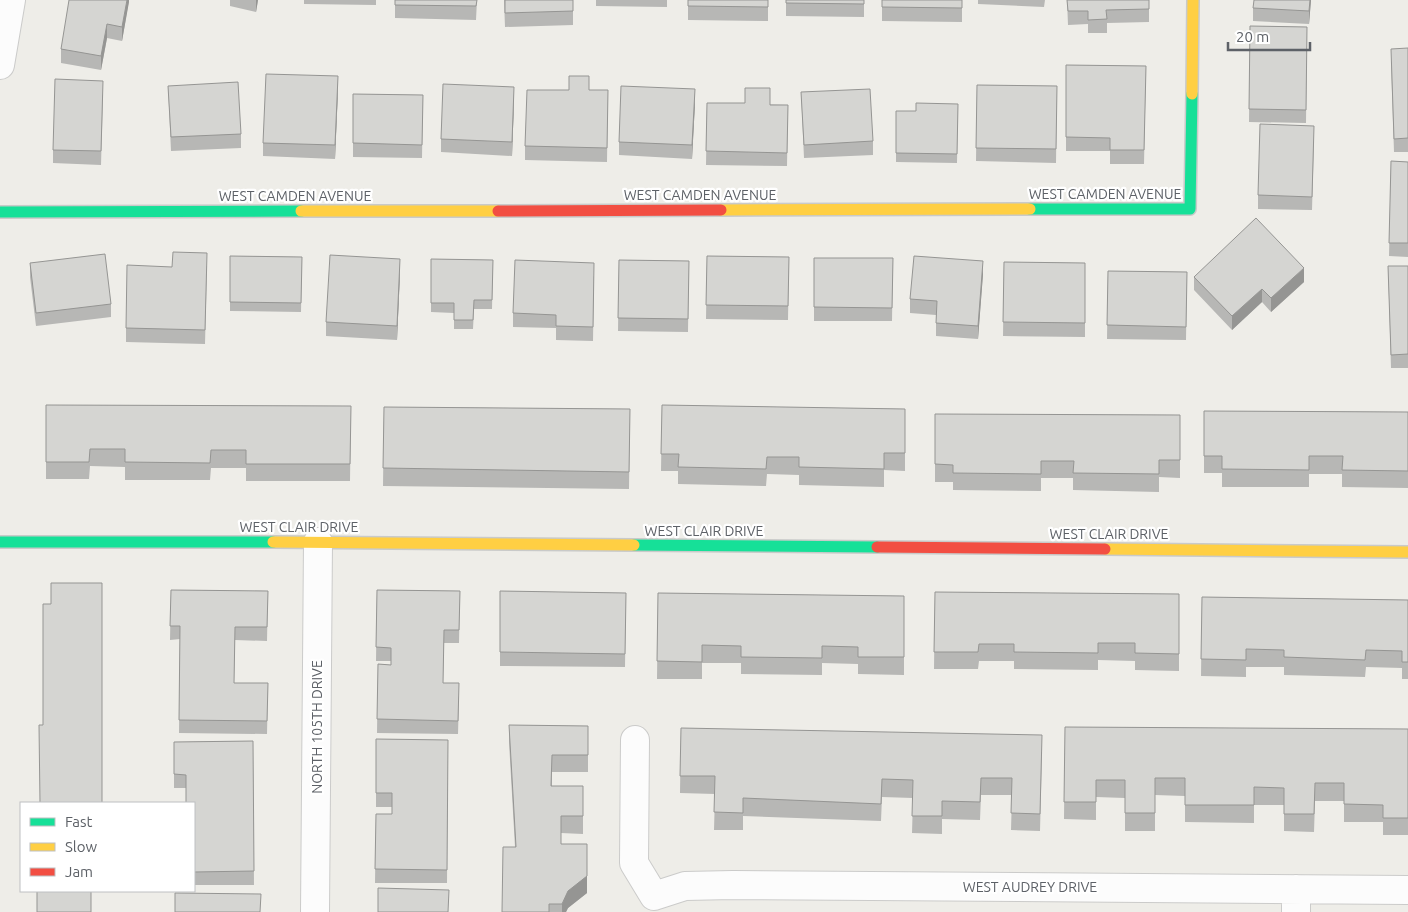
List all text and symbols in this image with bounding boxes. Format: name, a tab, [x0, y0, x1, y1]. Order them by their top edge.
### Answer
scale bar	[1228, 20, 1310, 52]
text: 20 m	[1236, 28, 1269, 45]
street label: WEST CAMDEN AVENUE	[1029, 186, 1182, 202]
street label: WEST CAMDEN AVENUE	[624, 187, 777, 203]
street label: WEST CAMDEN AVENUE	[219, 188, 372, 204]
street label: WEST CLAIR DRIVE	[240, 519, 359, 535]
street label: WEST CLAIR DRIVE	[645, 523, 764, 539]
street label: WEST CLAIR DRIVE	[1050, 526, 1169, 542]
street label: NORTH 105TH DRIVE	[309, 660, 325, 794]
legend	[20, 802, 195, 892]
text: Fast	[65, 813, 93, 830]
text: Slow	[65, 838, 98, 855]
text: Jam	[65, 863, 93, 880]
street label: WEST AUDREY DRIVE	[963, 879, 1097, 895]

